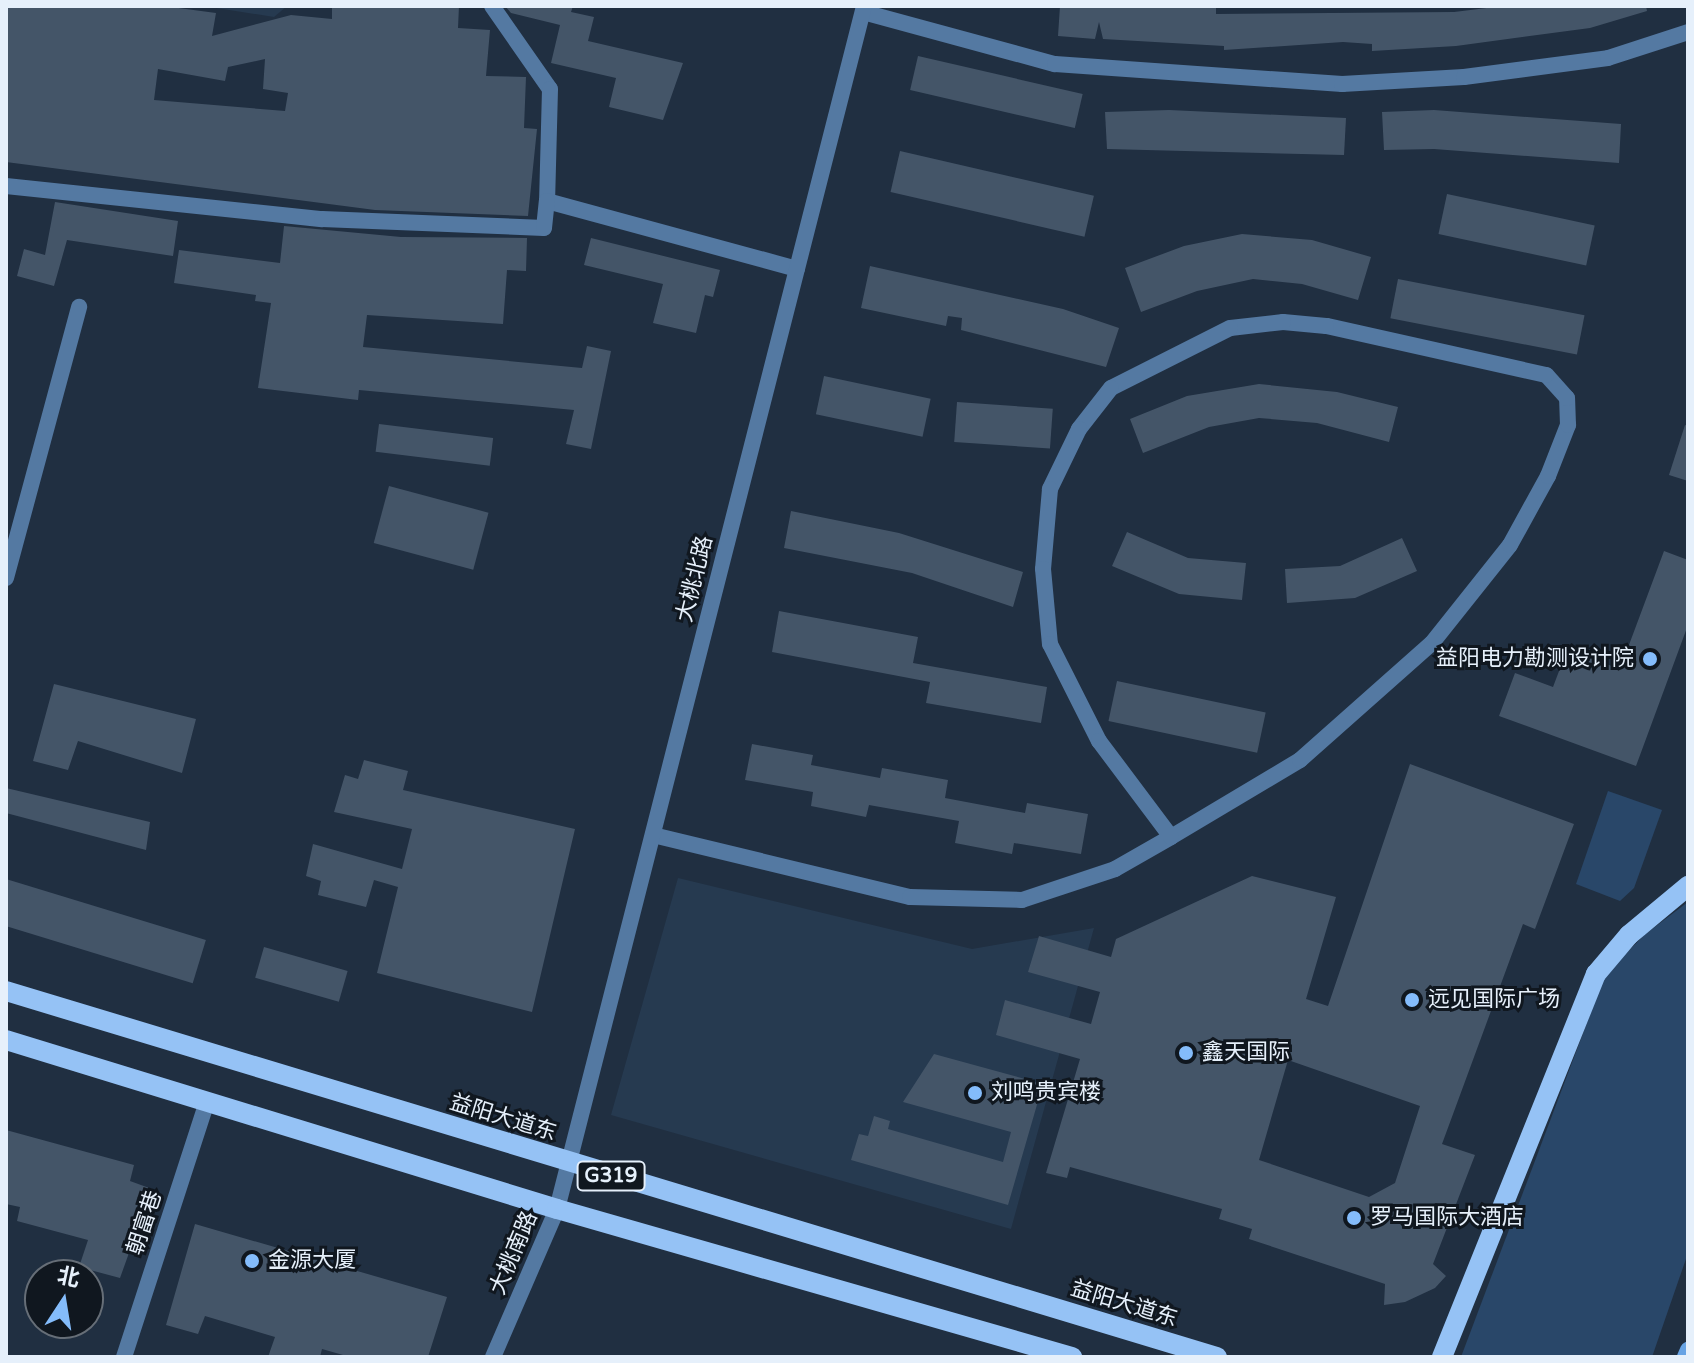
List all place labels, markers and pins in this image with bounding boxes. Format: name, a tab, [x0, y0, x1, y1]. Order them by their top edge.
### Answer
place label: 益阳电力勘测设计院	[1436, 646, 1634, 672]
marker: 益阳电力勘测设计院	[1641, 650, 1659, 668]
place label: 远见国际广场	[1428, 987, 1560, 1013]
marker: 远见国际广场	[1403, 991, 1421, 1009]
place label: 鑫天国际	[1202, 1040, 1290, 1066]
marker: 鑫天国际	[1177, 1044, 1195, 1062]
place label: 刘鸣贵宾楼	[991, 1080, 1101, 1106]
marker: 刘鸣贵宾楼	[966, 1084, 984, 1102]
place label: 罗马国际大酒店	[1370, 1205, 1524, 1231]
marker: 罗马国际大酒店	[1345, 1209, 1363, 1227]
place label: 金源大厦	[268, 1248, 356, 1274]
marker: 金源大厦	[243, 1252, 261, 1270]

